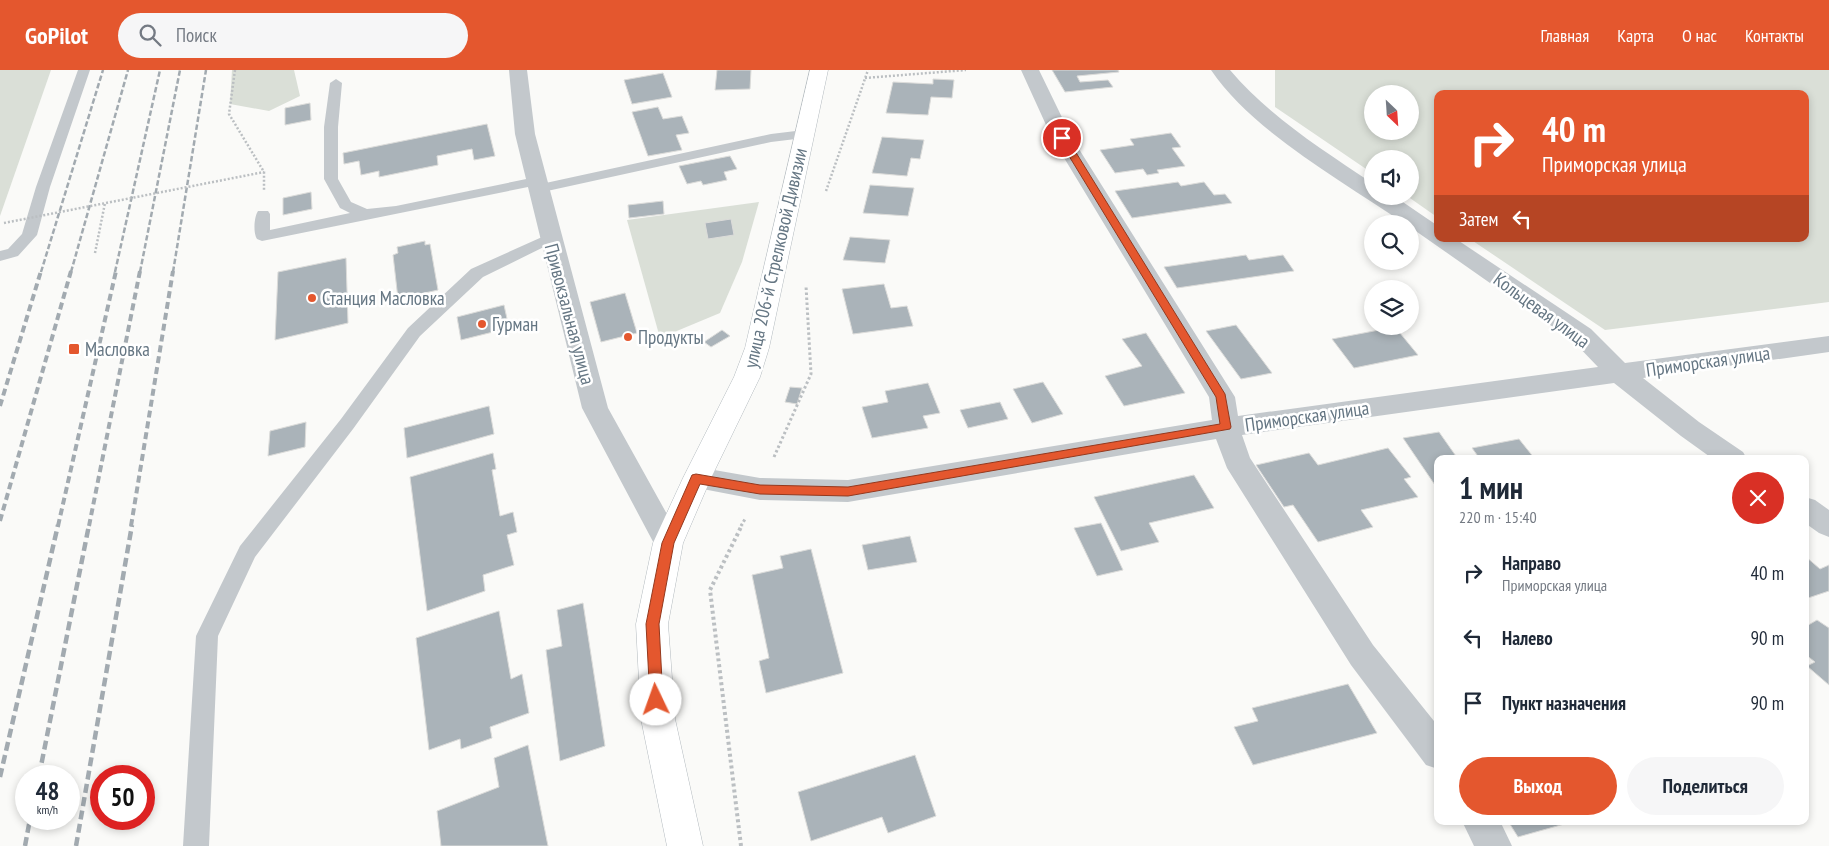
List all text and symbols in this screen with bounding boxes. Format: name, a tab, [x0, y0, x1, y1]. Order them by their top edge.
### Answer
search box	[118, 13, 468, 58]
text: GoPilot	[25, 20, 88, 51]
icon: search	[136, 21, 164, 49]
text: Поиск	[176, 23, 217, 47]
text: Главная	[1541, 24, 1589, 47]
text: Карта	[1617, 24, 1654, 47]
text: О нас	[1682, 24, 1717, 47]
text: Контакты	[1745, 24, 1804, 47]
north arrow	[1364, 85, 1419, 140]
map controls	[1364, 85, 1419, 335]
text: 40 m	[1542, 106, 1606, 152]
icon: right	[1459, 110, 1524, 175]
pin	[1041, 117, 1083, 159]
icon: arrive	[1048, 124, 1076, 152]
street label: улица 206-й Стрелковой Дивизии	[738, 146, 812, 370]
button: sound	[1364, 150, 1419, 205]
text: Приморская улица	[1542, 150, 1687, 178]
icon: left	[1508, 205, 1536, 233]
text: Затем	[1459, 207, 1498, 231]
button: search	[1364, 215, 1419, 270]
street label: Привокзальная улица	[540, 241, 600, 387]
street label: Кольцевая улица	[1489, 267, 1595, 353]
button: layers	[1364, 280, 1419, 335]
place label: Станция Масловка	[322, 286, 445, 310]
marker: Станция Масловка	[306, 292, 318, 304]
place label: Гурман	[492, 312, 538, 336]
marker: Гурман	[476, 318, 488, 330]
place label: Продукты	[638, 325, 704, 349]
marker: Продукты	[622, 331, 634, 343]
place label: Масловка	[85, 337, 150, 361]
street label: Приморская улица	[1644, 340, 1772, 382]
marker: Масловка	[67, 342, 81, 356]
street label: Приморская улица	[1243, 395, 1371, 437]
text: 1 мин	[1459, 468, 1523, 507]
button: close	[1732, 472, 1784, 524]
text: 220 m · 15:40	[1459, 507, 1537, 527]
text: Направо	[1502, 551, 1561, 575]
icon: right	[1459, 559, 1487, 587]
text: 40 m	[1751, 561, 1784, 585]
text: Приморская улица	[1502, 575, 1607, 595]
icon: left	[1459, 624, 1487, 652]
text: Налево	[1502, 626, 1553, 650]
text: 90 m	[1751, 626, 1784, 650]
position arrow	[629, 673, 681, 725]
icon: arrive	[1459, 689, 1487, 717]
text: Пункт назначения	[1502, 691, 1626, 715]
text: 90 m	[1751, 691, 1784, 715]
button: Выход	[1459, 757, 1617, 815]
button: Поделиться	[1627, 757, 1784, 815]
speed limit sign: 50	[90, 765, 155, 830]
text: 48	[36, 775, 59, 807]
text: km/h	[37, 802, 58, 817]

